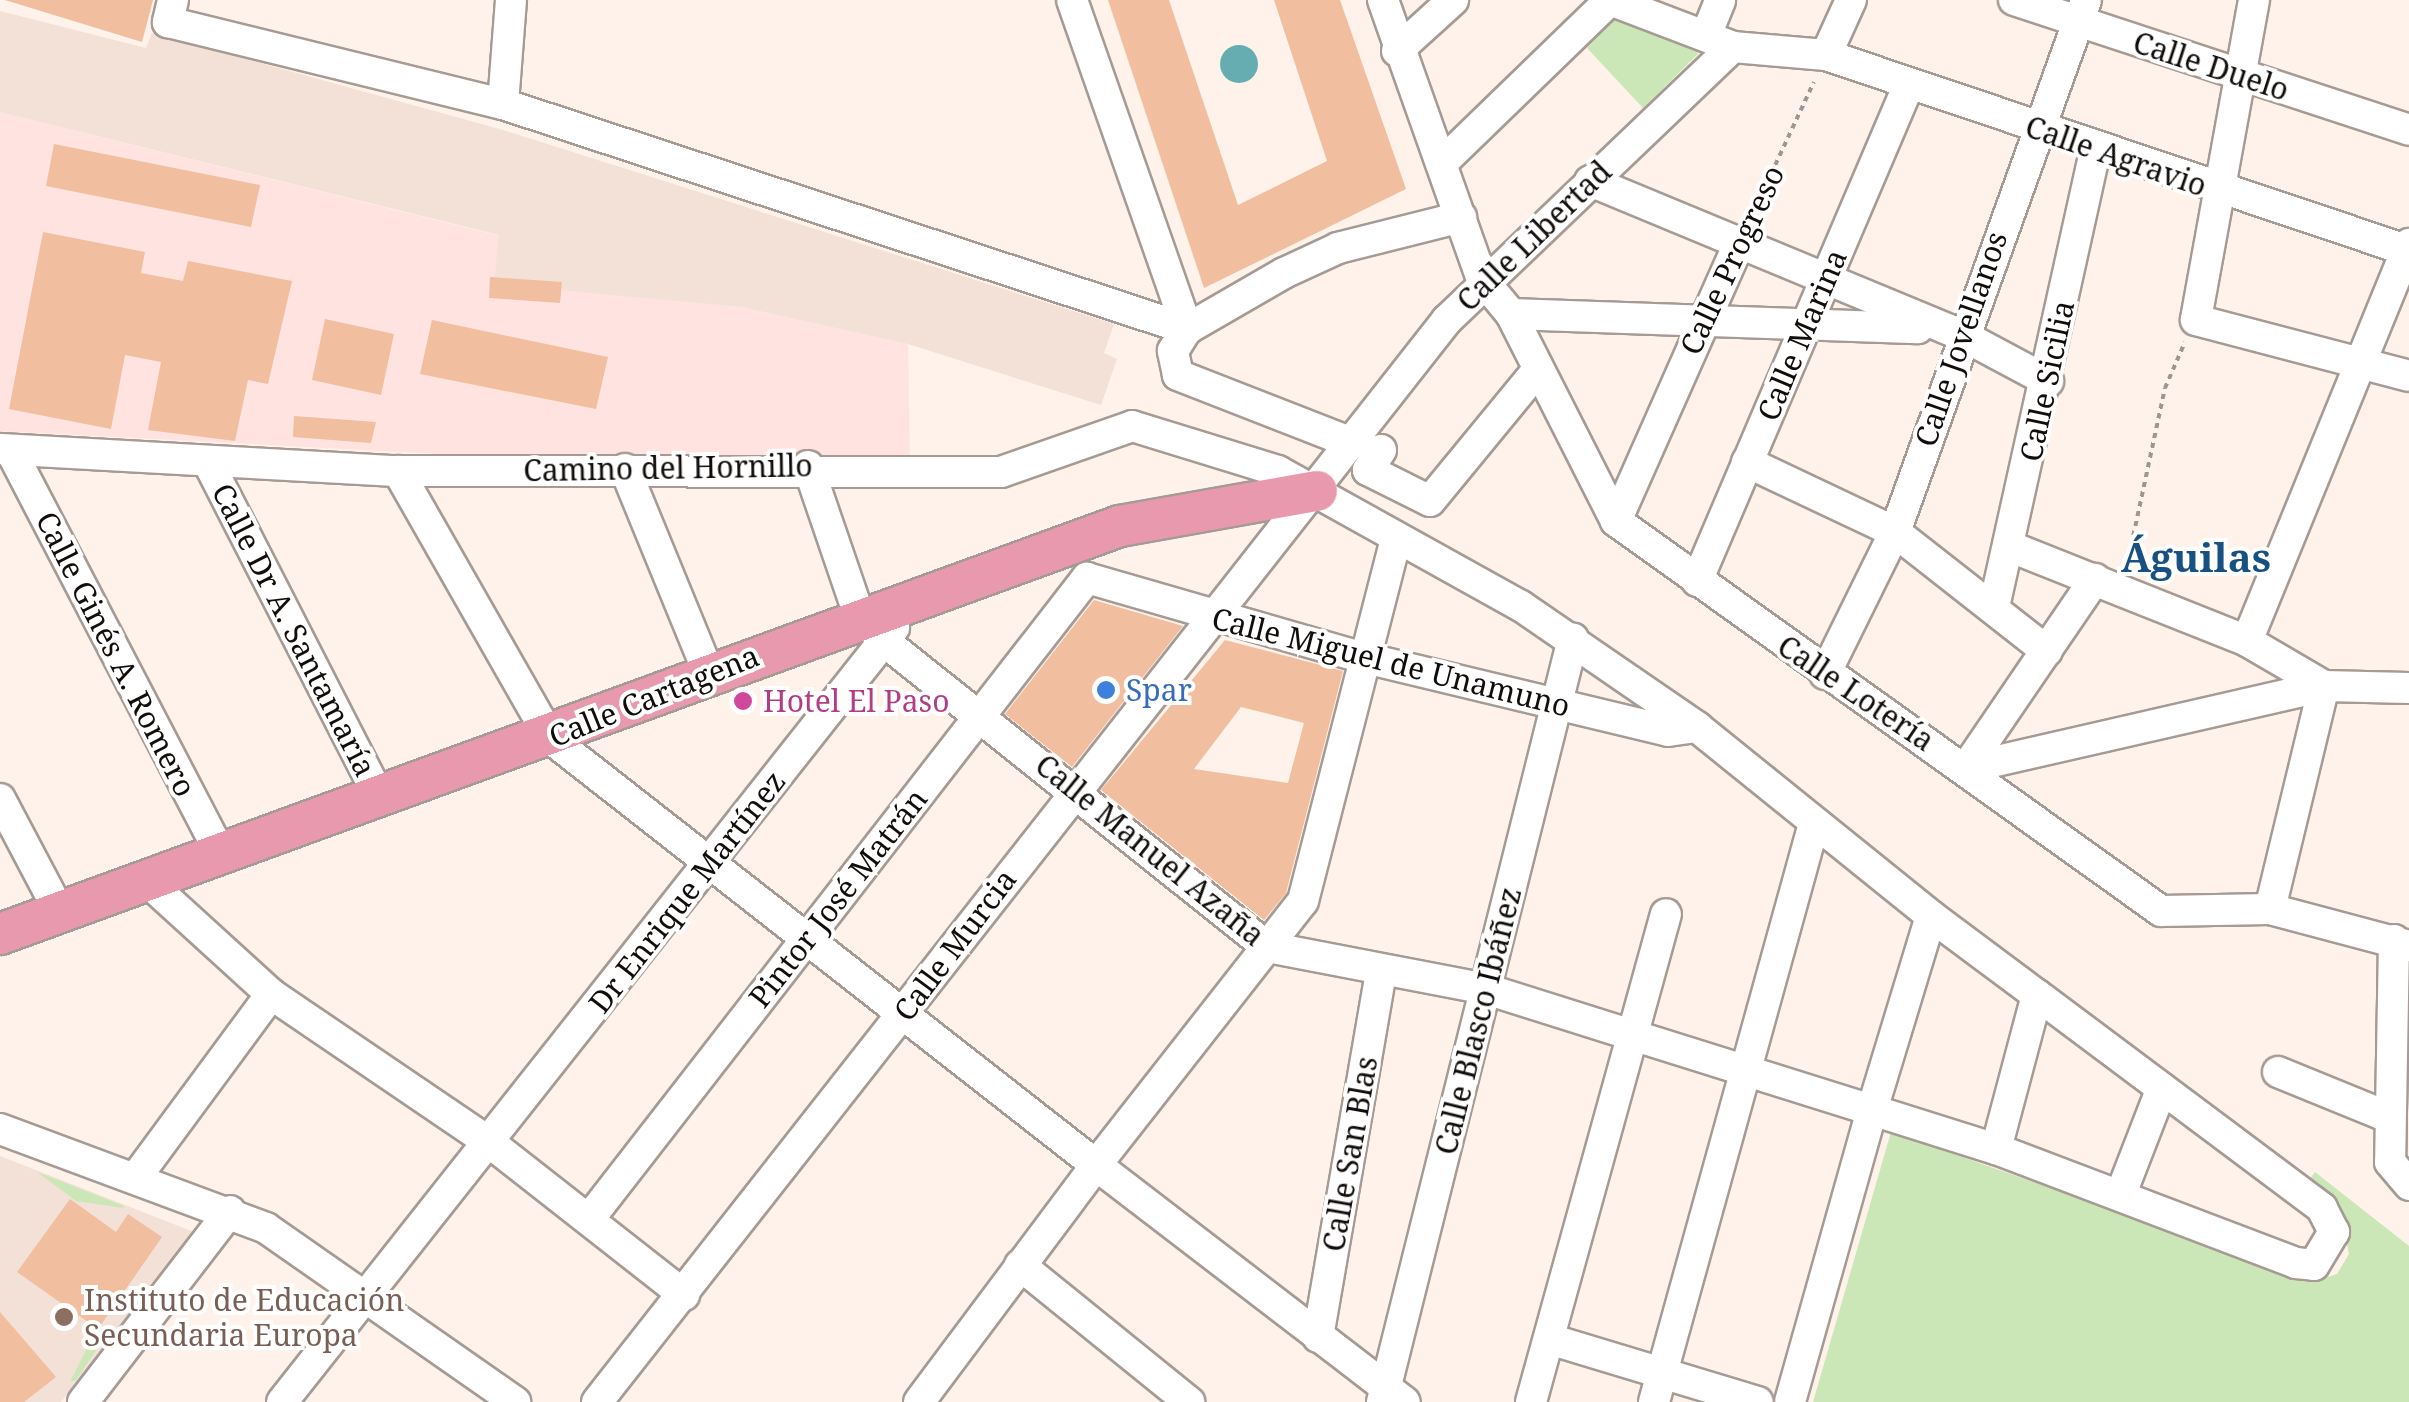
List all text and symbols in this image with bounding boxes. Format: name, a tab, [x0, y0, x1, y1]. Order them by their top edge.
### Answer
street label: Calle Duelo	[2129, 24, 2293, 108]
street label: Calle Agravio	[2021, 108, 2211, 204]
street label: Calle Libertad	[1449, 153, 1619, 319]
street label: Calle Progreso	[1672, 160, 1792, 360]
street label: Calle Jovellanos	[1907, 227, 2015, 451]
street label: Calle Marina	[1750, 244, 1854, 426]
street label: Calle Sicilia	[2012, 297, 2082, 465]
street label: Camino del Hornillo	[523, 447, 813, 489]
street label: Calle Dr A. Santamaría	[204, 478, 384, 782]
street label: Calle Ginés A. Romero	[29, 506, 203, 802]
district label: Águilas	[2121, 533, 2271, 581]
street label: Calle Miguel de Unamuno	[1208, 600, 1574, 724]
street label: Calle Lotería	[1771, 627, 1941, 759]
street label: Calle Cartagena	[544, 638, 764, 754]
place label: Spar	[1126, 672, 1192, 708]
marker: Spar	[1095, 679, 1117, 701]
place label: Hotel El Paso	[763, 683, 949, 719]
marker: Hotel El Paso	[732, 690, 754, 712]
street label: Calle Manuel Azaña	[1028, 747, 1272, 953]
street label: Dr Enrique Martínez	[581, 764, 793, 1020]
street label: Pintor José Matrán	[741, 781, 935, 1015]
street label: Calle Murcia	[886, 862, 1024, 1028]
street label: Calle Blasco Ibáñez	[1427, 884, 1529, 1158]
street label: Calle San Blas	[1315, 1054, 1385, 1254]
place label: Instituto de Educación Secundaria Europa	[84, 1282, 404, 1352]
marker: Instituto de Educación Secundaria Europa	[53, 1306, 75, 1328]

